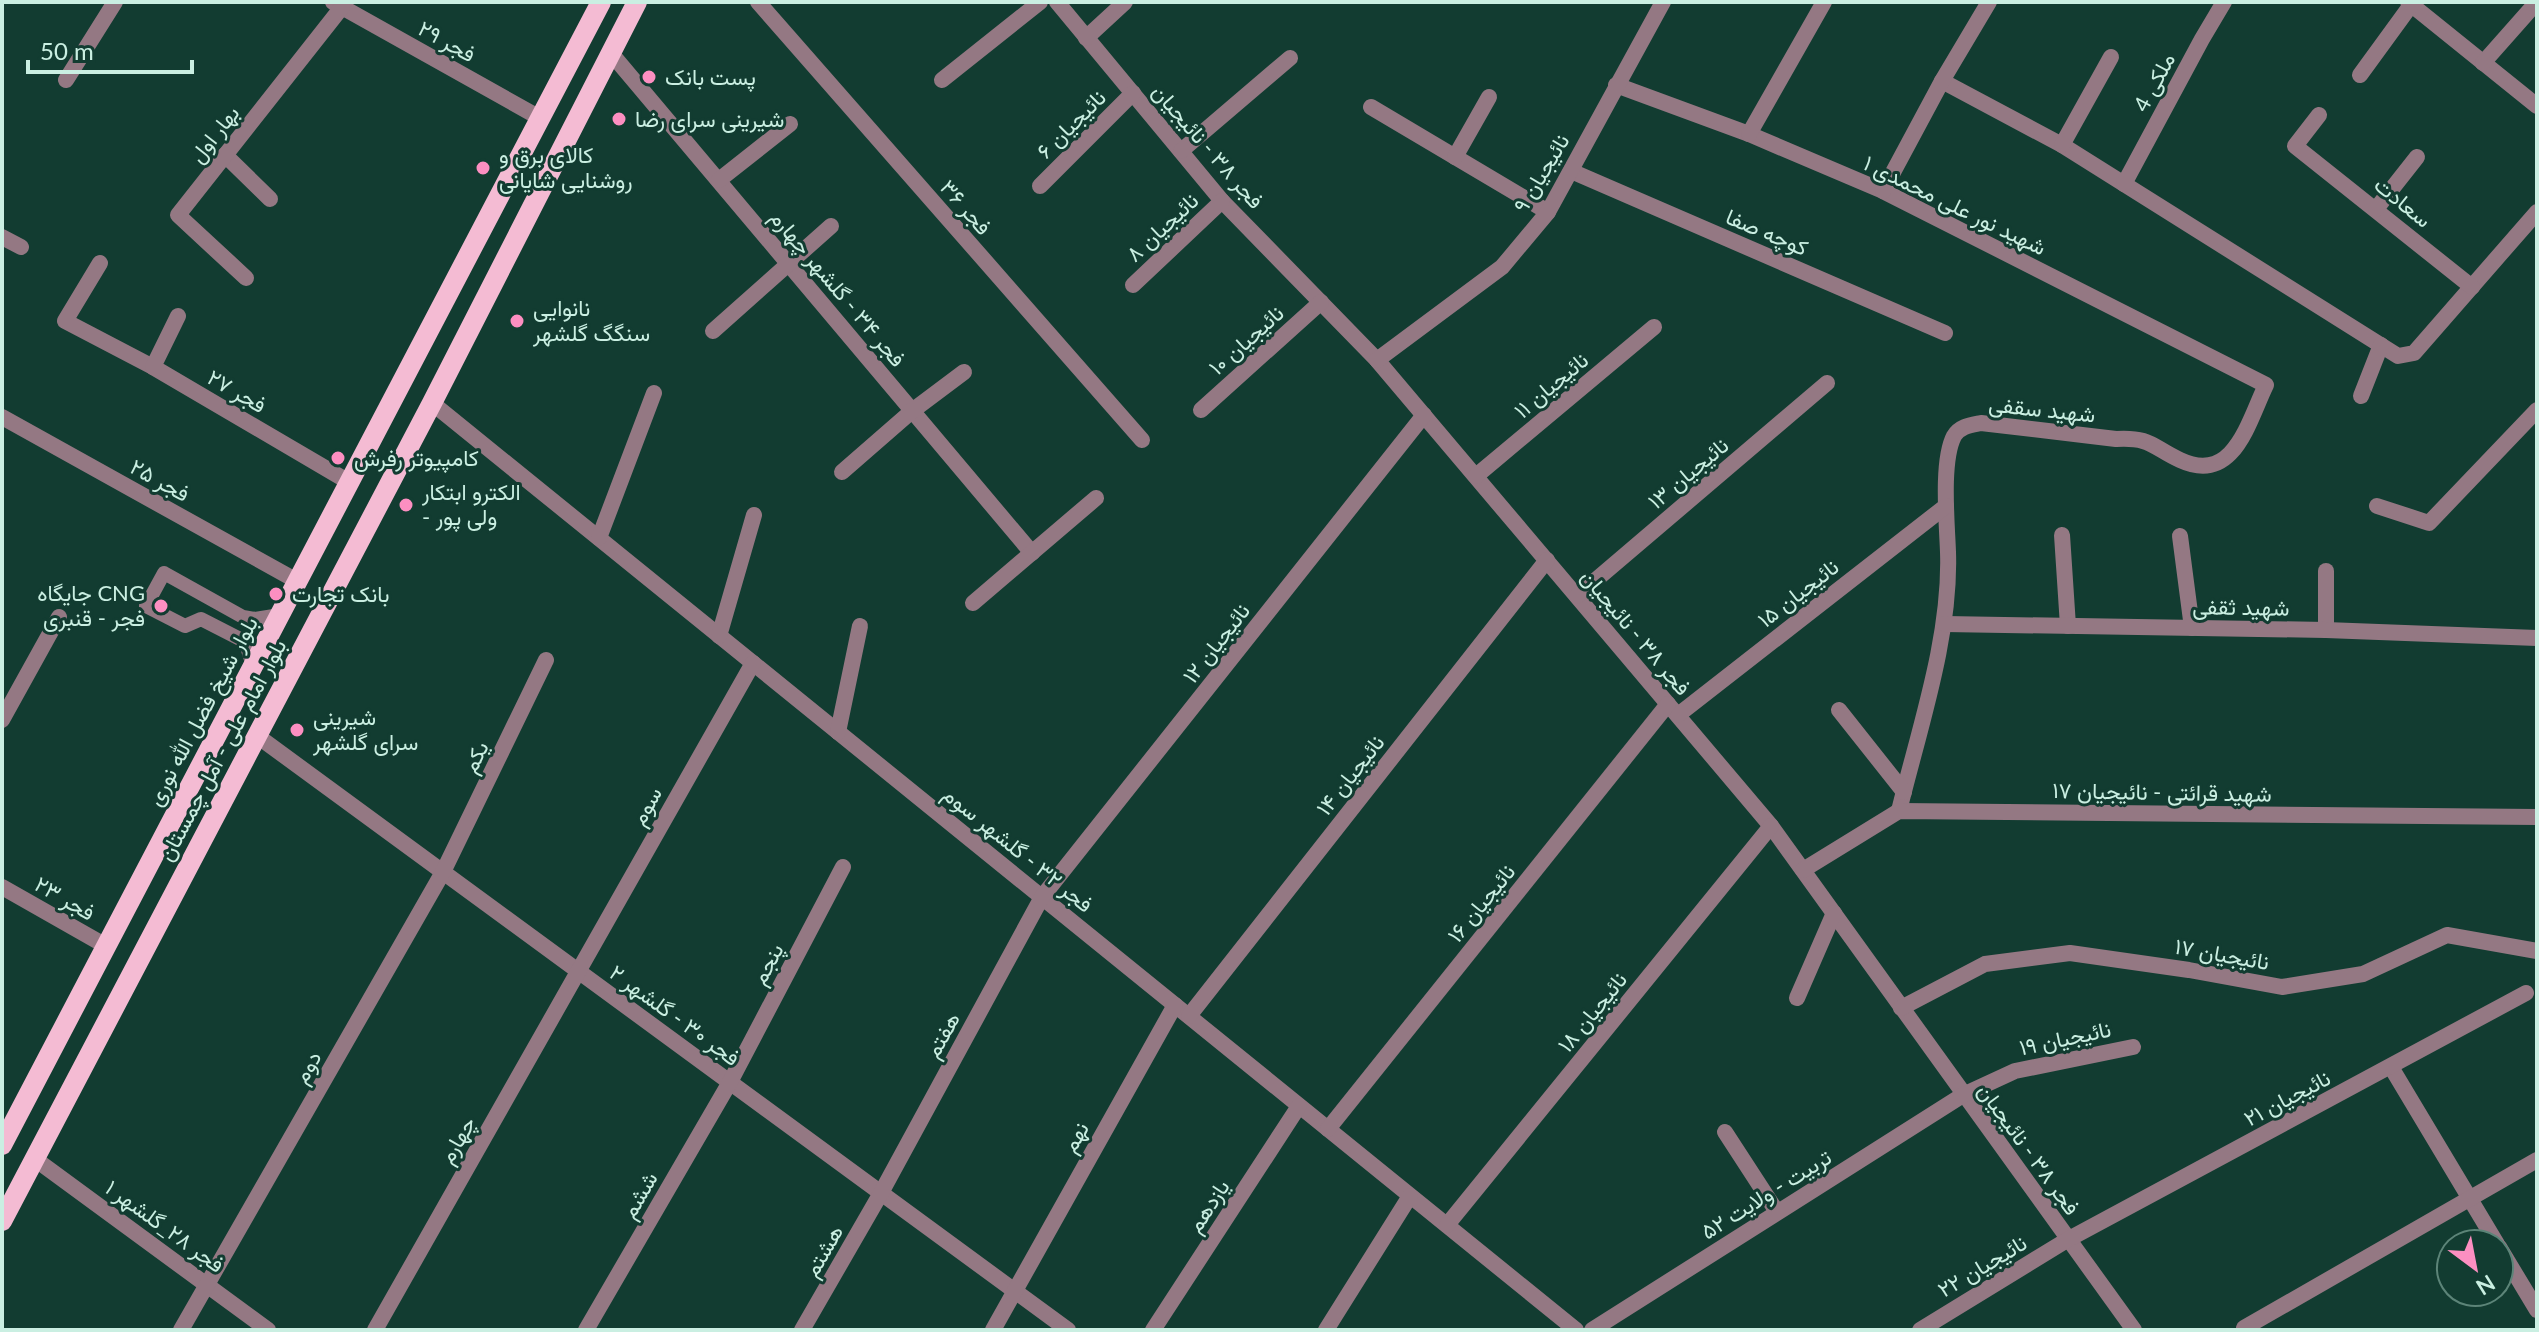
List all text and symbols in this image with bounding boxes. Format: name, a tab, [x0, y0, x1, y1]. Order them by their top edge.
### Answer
street label: فجر ۲۹	[413, 14, 481, 68]
scale bar	[28, 24, 192, 74]
text: 50 m	[40, 36, 94, 65]
street label: ملکی 4	[2127, 48, 2181, 116]
place label: پست بانک	[665, 63, 756, 92]
marker: پست بانک	[640, 68, 658, 86]
street label: فجر ۳۸ - نائیجیان	[1146, 78, 1270, 214]
street label: نائیجیان ۶	[1030, 83, 1111, 164]
street label: بهار اول	[183, 100, 245, 168]
place label: شیرینی سرای رضا	[635, 105, 784, 133]
marker: شیرینی سرای رضا	[610, 110, 628, 128]
street label: نائیجیان ۹	[1507, 129, 1574, 217]
place label: کالای برق و روشنایی شایانی	[499, 141, 633, 194]
street label: شهید نور علی محمدی ۱	[1859, 149, 2051, 261]
marker: کالای برق و روشنایی شایانی	[474, 159, 492, 177]
street label: سعادت	[2369, 171, 2437, 233]
street label: فجر ۳۶	[934, 174, 998, 240]
street label: نائیجیان ۸	[1120, 186, 1203, 267]
street label: کوچه صفا	[1721, 202, 1812, 263]
street label: فجر ۳۴ - گلشهر چهارم	[763, 204, 912, 373]
place label: نانوایی سنگگ گلشهر	[532, 294, 650, 347]
street label: نائیجیان ۱۰	[1203, 299, 1289, 380]
marker: نانوایی سنگگ گلشهر	[508, 312, 526, 330]
street label: نائیجیان ۱۱	[1508, 346, 1593, 423]
street label: فجر ۲۷	[202, 363, 272, 419]
street label: شهید سقفی	[1987, 389, 2097, 429]
street label: نائیجیان ۱۳	[1642, 431, 1733, 514]
place label: کامپیوتر رفرش	[354, 444, 479, 473]
marker: کامپیوتر رفرش	[329, 449, 347, 467]
street label: فجر ۲۵	[125, 452, 195, 508]
place label: الکترو ابتکار - ولی پور	[421, 478, 521, 532]
marker: الکترو ابتکار - ولی پور	[397, 496, 415, 514]
street label: نائیجیان ۱۵	[1752, 553, 1844, 633]
street label: فجر ۳۸ - نائیجیان	[1575, 563, 1697, 701]
place label: جایگاه CNG فجر - قنبری	[37, 579, 145, 632]
place label: بانک تجارت	[292, 580, 389, 608]
marker: بانک تجارت	[267, 585, 285, 603]
street label: شهید ثقفی	[2192, 592, 2290, 622]
marker: جایگاه CNG فجر - قنبری	[152, 597, 170, 615]
street label: نائیجیان ۱۲	[1176, 597, 1255, 688]
street label: بلوار شیخ فضل الله نوری	[140, 611, 265, 811]
street label: بلوار امام علی - آمل چمستان	[152, 634, 293, 866]
place label: شیرینی سرای گلشهر	[312, 703, 418, 756]
marker: شیرینی سرای گلشهر	[288, 721, 306, 739]
street label: نائیجیان ۱۴	[1310, 729, 1389, 820]
street label: یکم	[455, 736, 496, 778]
street label: شهید قرائتی - نائیجیان ۱۷	[2052, 776, 2272, 808]
street label: فجر ۳۲ - گلشهر سوم	[937, 780, 1099, 919]
street label: سوم	[624, 782, 669, 831]
street label: نائیجیان ۱۶	[1441, 858, 1520, 947]
street label: فجر ۲۳	[30, 870, 100, 926]
street label: نائیجیان ۱۷	[2173, 932, 2271, 975]
street label: پنجم	[744, 938, 790, 990]
street label: فجر ۳۰ - گلشهر ۲	[604, 958, 746, 1072]
street label: نائیجیان ۱۸	[1551, 966, 1632, 1057]
street label: هفتم	[918, 1007, 967, 1063]
street label: نائیجیان ۱۹	[2017, 1015, 2113, 1060]
street label: دوم	[287, 1046, 328, 1089]
street label: نائیجیان ۲۱	[2239, 1064, 2335, 1132]
street label: فجر ۳۸ - نائیجیان	[1972, 1077, 2086, 1221]
street label: چهارم	[432, 1111, 483, 1169]
street label: نهم	[1055, 1116, 1096, 1158]
street label: تربیت - ولایت ۵۲	[1696, 1143, 1837, 1245]
street label: ششم	[614, 1166, 664, 1224]
street label: فجر ۲۸_گلشهر ۱	[100, 1173, 230, 1279]
street label: یازدهم	[1180, 1174, 1236, 1239]
street label: هشتم	[797, 1220, 850, 1283]
street label: نائیجیان ۲۲	[1932, 1228, 2031, 1303]
north arrow	[2435, 1228, 2515, 1308]
text: N	[2472, 1269, 2500, 1301]

